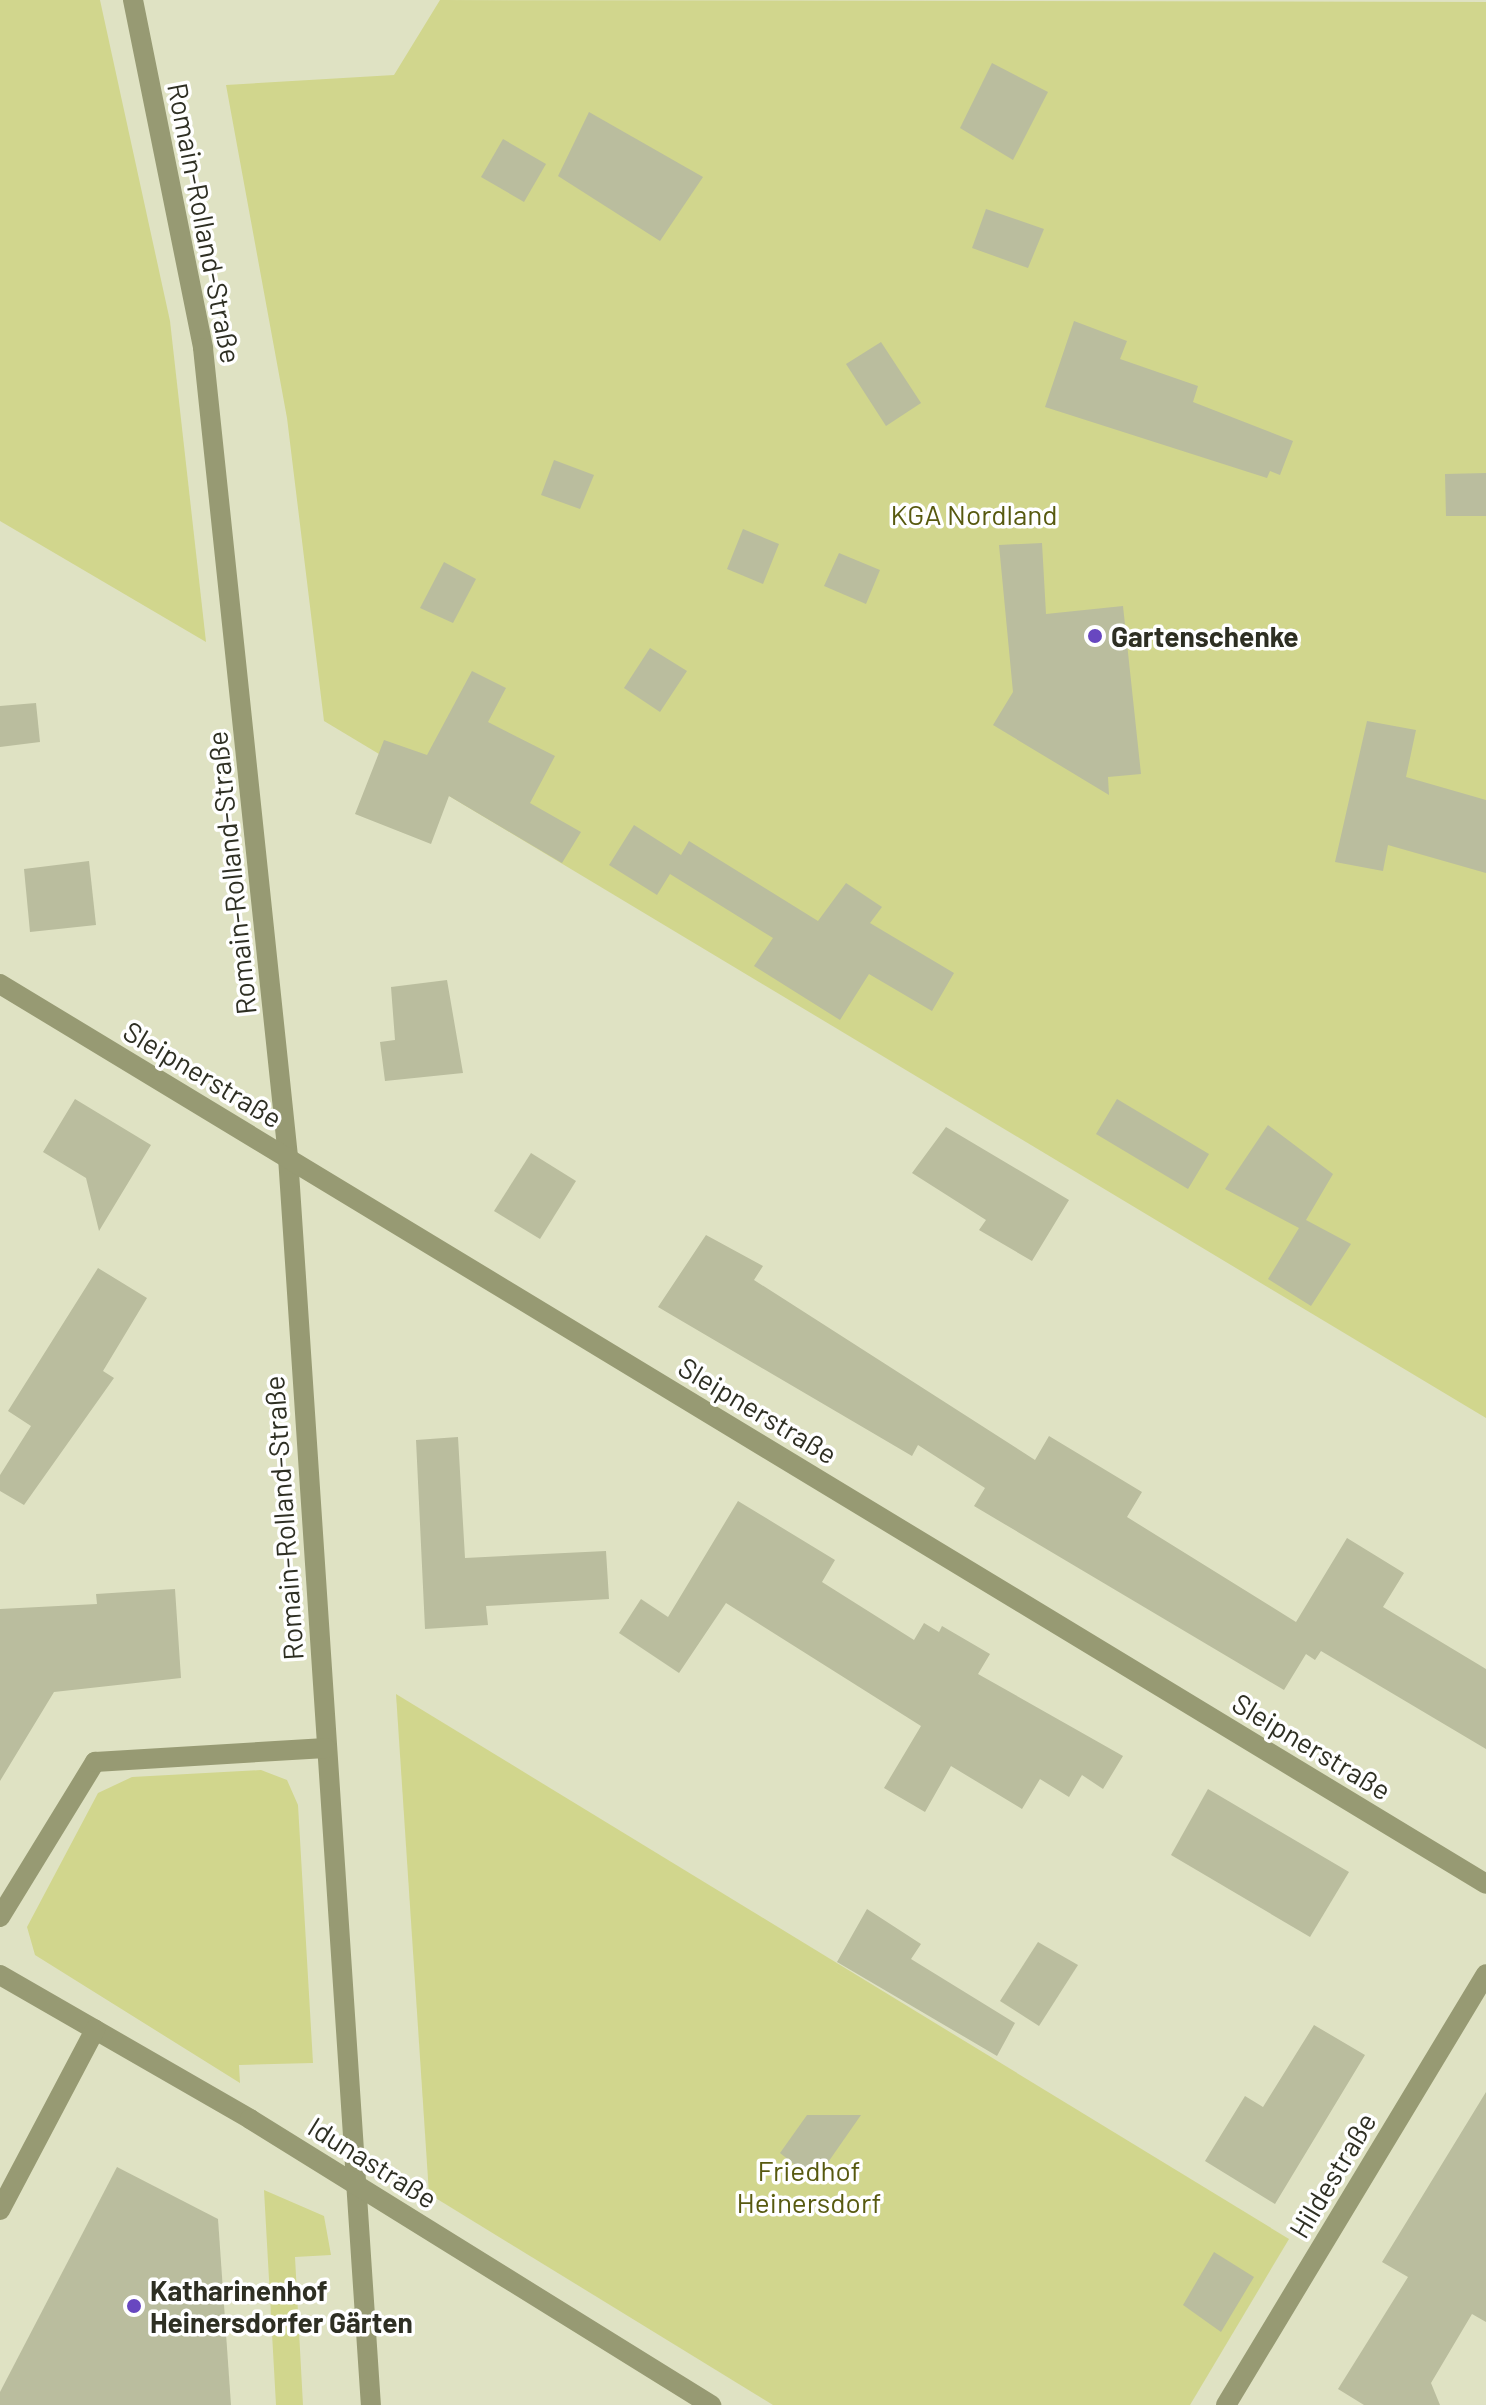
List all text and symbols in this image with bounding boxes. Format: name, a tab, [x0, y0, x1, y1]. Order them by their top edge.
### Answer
street label: Romain-Rolland-Straße	[161, 80, 249, 366]
park label: KGA Nordland	[891, 497, 1057, 531]
place label: Gartenschenke	[1111, 619, 1299, 653]
marker: Gartenschenke	[1086, 627, 1104, 645]
street label: Romain-Rolland-Straße	[199, 729, 263, 1017]
street label: Sleipnerstraße	[118, 1014, 288, 1134]
street label: Sleipnerstraße	[673, 1350, 843, 1470]
street label: Romain-Rolland-Straße	[256, 1375, 310, 1661]
street label: Sleipnerstraße	[1227, 1686, 1397, 1806]
street label: Hildestraße	[1281, 2106, 1383, 2244]
street label: Idunastraße	[302, 2109, 444, 2215]
park label: Friedhof Heinersdorf	[737, 2153, 881, 2219]
place label: Katharinenhof Heinersdorfer Gärten	[150, 2273, 413, 2339]
marker: Katharinenhof Heinersdorfer Gärten	[125, 2297, 143, 2315]

